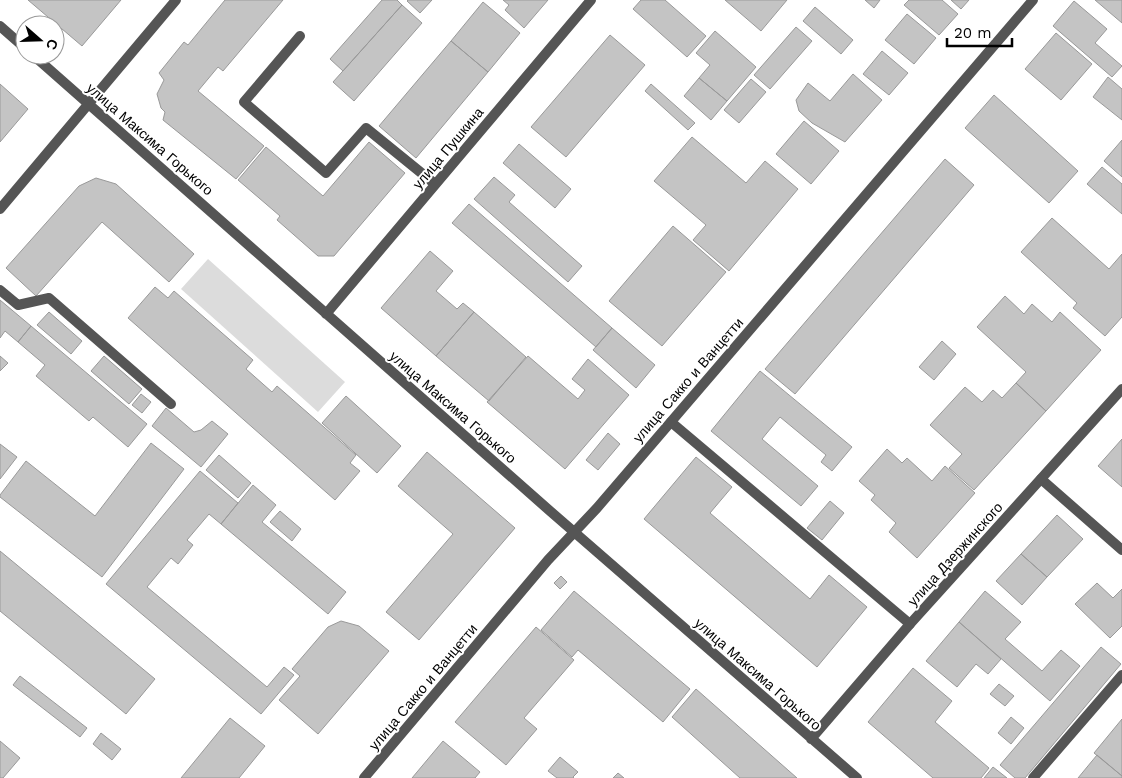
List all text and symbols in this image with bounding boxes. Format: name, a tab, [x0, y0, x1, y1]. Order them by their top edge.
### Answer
north arrow	[15, 15, 65, 65]
scale bar	[947, 15, 1012, 47]
text: 20 m	[954, 24, 992, 42]
text: С	[43, 37, 61, 52]
street label: улица Максима Горького	[83, 80, 217, 198]
street label: улица Пушкина	[409, 104, 487, 192]
street label: улица Сакко и Ванцетти	[630, 315, 746, 445]
street label: улица Максима Горького	[386, 348, 520, 466]
street label: улица Дзержинского	[904, 499, 1006, 609]
street label: улица Максима Горького	[691, 615, 825, 733]
street label: улица Сакко и Ванцетти	[366, 621, 480, 753]

